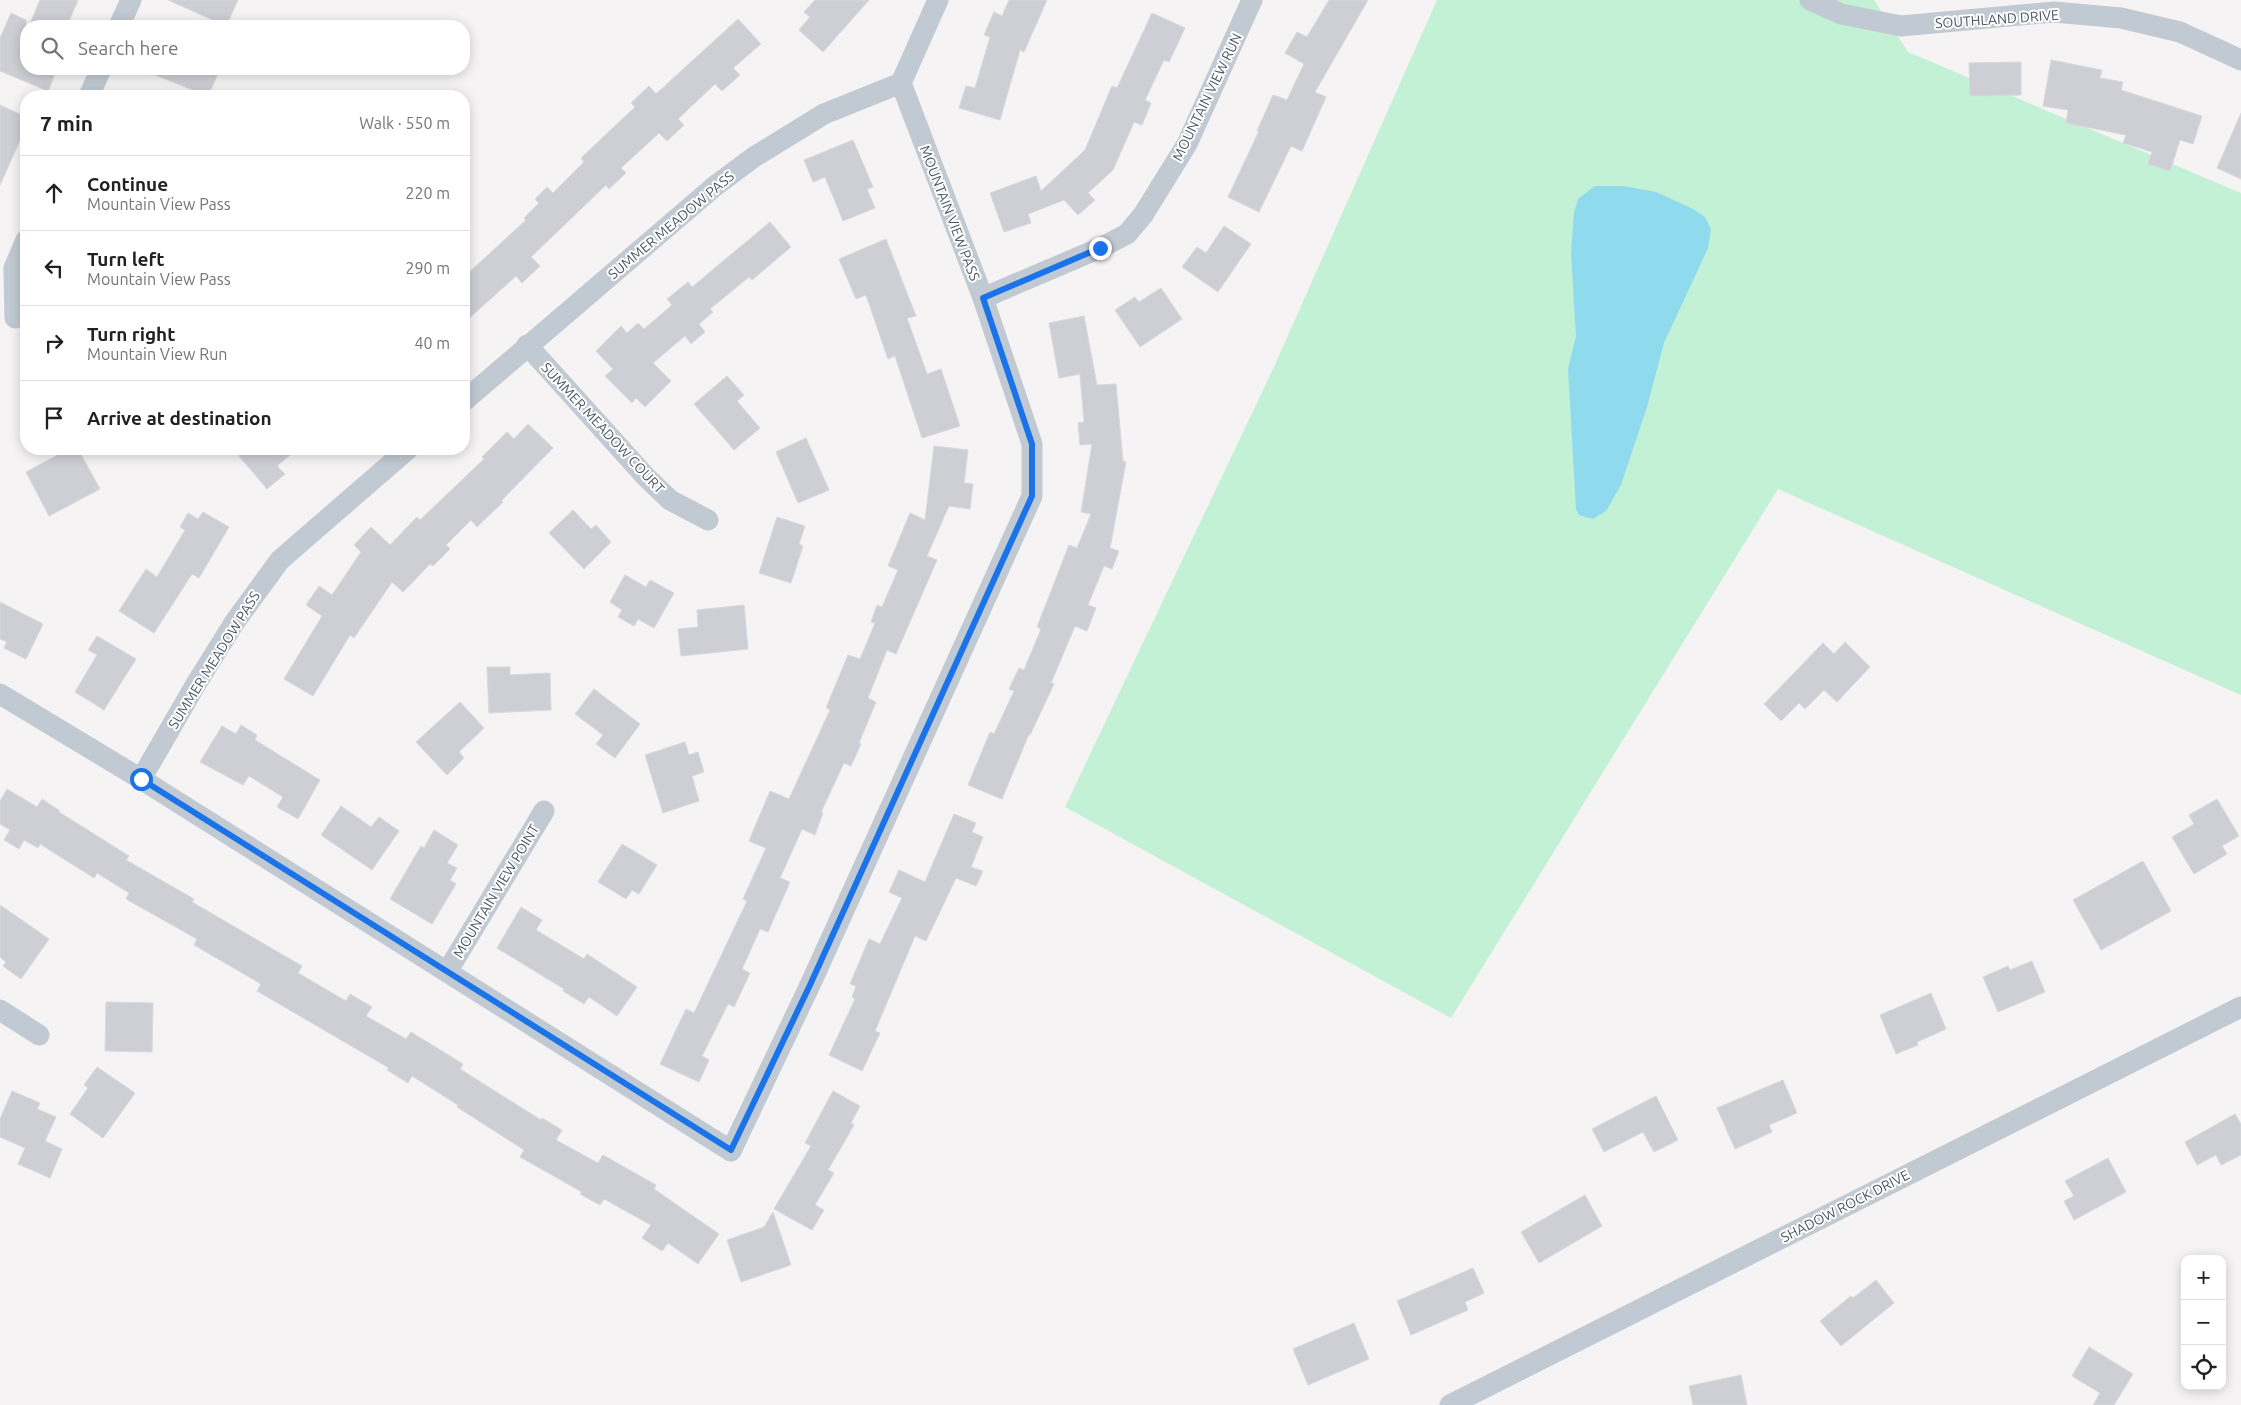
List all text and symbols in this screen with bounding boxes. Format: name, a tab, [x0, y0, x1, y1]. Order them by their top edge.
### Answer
street label: SOUTHLAND DRIVE	[1935, 7, 2060, 31]
search box	[20, 20, 470, 75]
street label: MOUNTAIN VIEW RUN	[1169, 30, 1245, 164]
icon: search	[38, 34, 66, 62]
text: Search here	[78, 37, 178, 59]
text: 7 min	[40, 111, 93, 135]
text: Walk · 550 m	[359, 114, 450, 132]
street label: MOUNTAIN VIEW PASS	[917, 143, 983, 283]
street label: SUMMER MEADOW PASS	[605, 168, 737, 282]
text: Continue	[87, 173, 168, 195]
icon: ahead	[40, 179, 68, 207]
text: 220 m	[405, 184, 450, 202]
text: Mountain View Pass	[87, 195, 231, 213]
route end	[1089, 237, 1112, 260]
text: Turn left	[87, 248, 165, 270]
icon: left	[40, 254, 68, 282]
text: 290 m	[405, 259, 450, 277]
text: Mountain View Pass	[87, 270, 231, 288]
text: Turn right	[87, 323, 175, 345]
icon: right	[40, 329, 68, 357]
text: 40 m	[414, 334, 450, 352]
text: Mountain View Run	[87, 345, 227, 363]
street label: SUMMER MEADOW COURT	[538, 359, 668, 497]
icon: arrive	[40, 404, 68, 432]
text: Arrive at destination	[87, 407, 272, 429]
street label: SUMMER MEADOW PASS	[165, 588, 263, 732]
route start	[130, 768, 153, 791]
street label: MOUNTAIN VIEW POINT	[450, 821, 542, 961]
street label: SHADOW ROCK DRIVE	[1778, 1167, 1912, 1245]
map controls	[2181, 1255, 2226, 1390]
button: +	[2181, 1255, 2226, 1300]
button: −	[2181, 1300, 2226, 1345]
button: locate	[2181, 1345, 2226, 1390]

